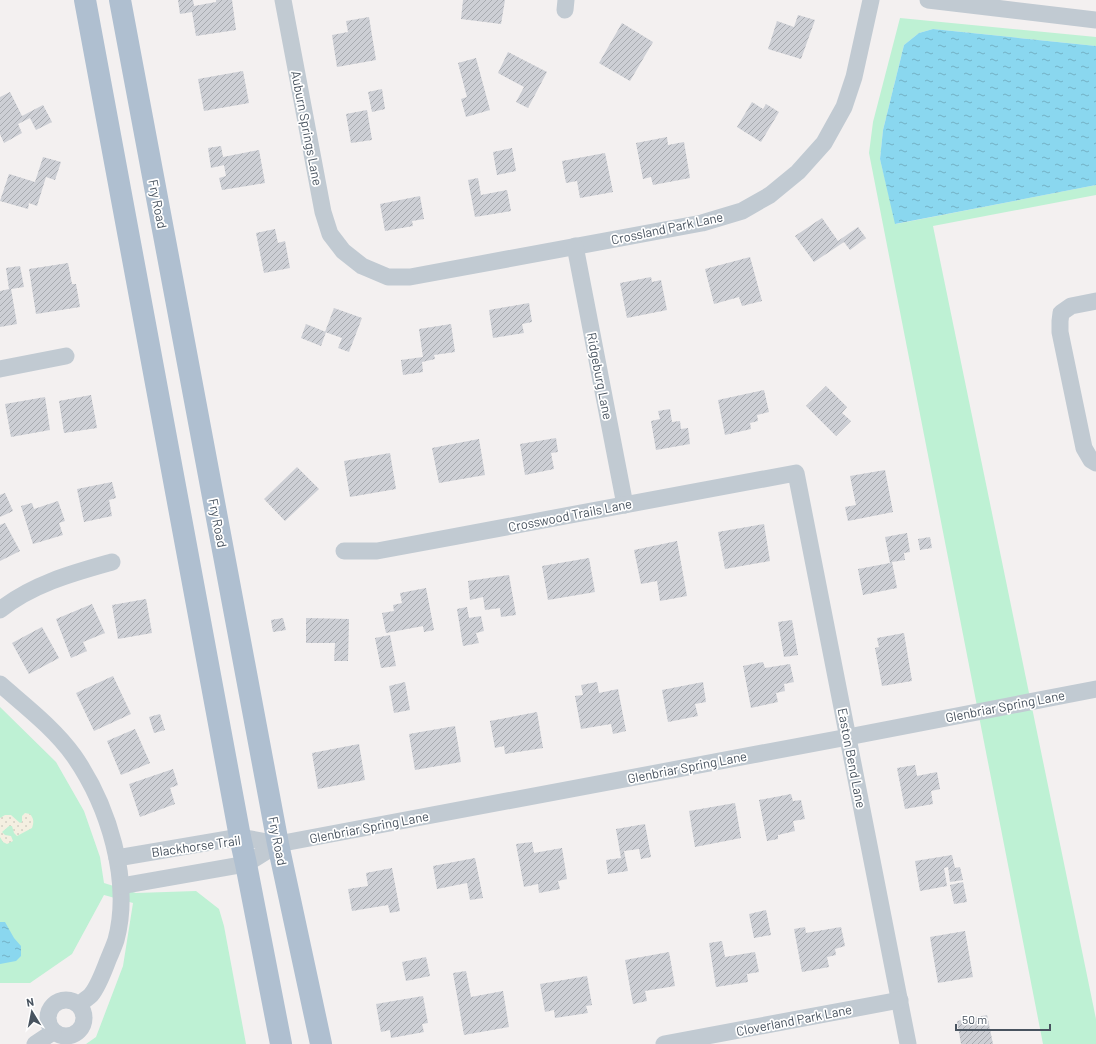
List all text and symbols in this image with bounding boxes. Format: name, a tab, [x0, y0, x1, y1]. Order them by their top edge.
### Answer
street label: Auburn Springs Lane	[288, 69, 326, 187]
street label: Fry Road	[145, 178, 171, 230]
street label: Crossland Park Lane	[609, 208, 725, 248]
street label: Ridgeburg Lane	[584, 331, 616, 421]
street label: Crosswood Trails Lane	[507, 495, 633, 535]
street label: Fry Road	[205, 497, 231, 549]
street label: Glenbriar Spring Lane	[944, 687, 1066, 725]
street label: Easton Bend Lane	[834, 707, 870, 809]
street label: Glenbriar Spring Lane	[626, 748, 748, 786]
street label: Glenbriar Spring Lane	[308, 808, 430, 846]
street label: Fry Road	[265, 815, 291, 867]
street label: Blackhorse Trail	[150, 832, 242, 860]
north arrow	[12, 992, 52, 1032]
text: N	[25, 995, 35, 1009]
street label: Cloverland Park Lane	[735, 1001, 853, 1039]
scale bar	[956, 1006, 1050, 1032]
text: 50 m	[962, 1012, 987, 1026]

